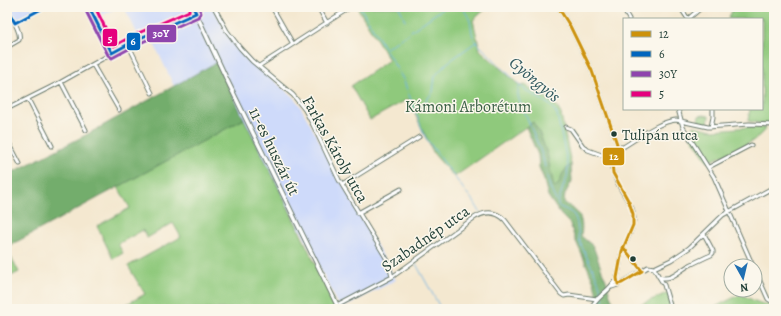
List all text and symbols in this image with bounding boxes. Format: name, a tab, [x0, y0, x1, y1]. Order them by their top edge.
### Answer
legend	[623, 18, 763, 110]
line badge: 30Y	[146, 24, 177, 43]
text: 30Y	[153, 26, 170, 41]
text: 12	[659, 26, 669, 42]
line badge: 5	[102, 28, 118, 47]
text: 5	[108, 31, 113, 46]
line badge: 6	[126, 32, 141, 51]
text: 6	[130, 34, 136, 49]
text: 6	[659, 46, 665, 62]
water label: Gyöngyös	[504, 51, 565, 108]
text: 30Y	[659, 66, 677, 82]
text: 5	[659, 86, 664, 102]
street label: Farkas Károly utca	[297, 92, 374, 207]
park label: Kámoni Arborétum	[405, 96, 531, 118]
street label: 11-es huszár út	[243, 104, 305, 199]
place label: Tulipán utca	[622, 125, 698, 145]
marker: Tulipán utca	[609, 129, 619, 139]
line badge: 12	[602, 147, 625, 166]
text: 12	[609, 149, 619, 164]
street label: Szabadnép utca	[377, 200, 475, 277]
unlabelled marker	[628, 254, 638, 264]
north arrow	[723, 258, 763, 298]
text: N	[739, 279, 749, 295]

